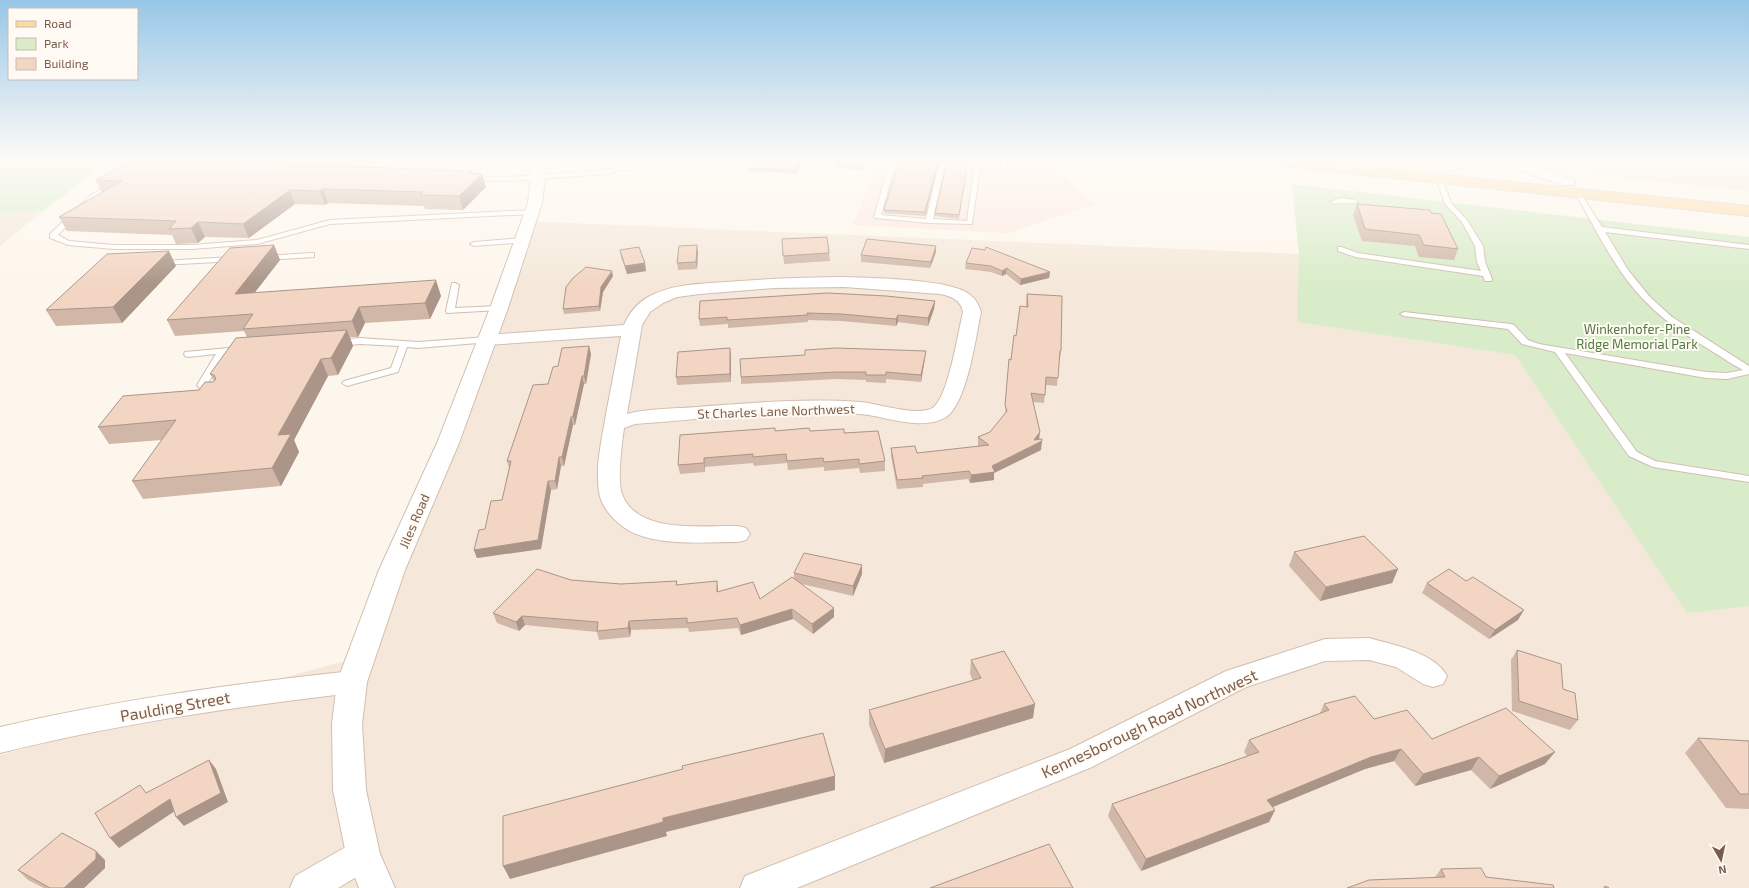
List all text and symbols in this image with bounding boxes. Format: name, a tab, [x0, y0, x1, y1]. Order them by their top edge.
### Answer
legend	[8, 8, 138, 80]
text: Road	[44, 16, 72, 30]
text: Park	[44, 36, 69, 50]
text: Building	[44, 56, 89, 70]
park label: Winkenhofer-Pine Ridge Memorial Park	[1576, 321, 1698, 352]
street label: St Charles Lane Northwest	[697, 400, 855, 422]
street label: Jiles Road	[395, 491, 433, 551]
street label: Kennesborough Road Northwest	[1038, 664, 1260, 782]
street label: Paulding Street	[118, 687, 232, 725]
north arrow	[1701, 840, 1741, 880]
text: N	[1718, 863, 1728, 877]

